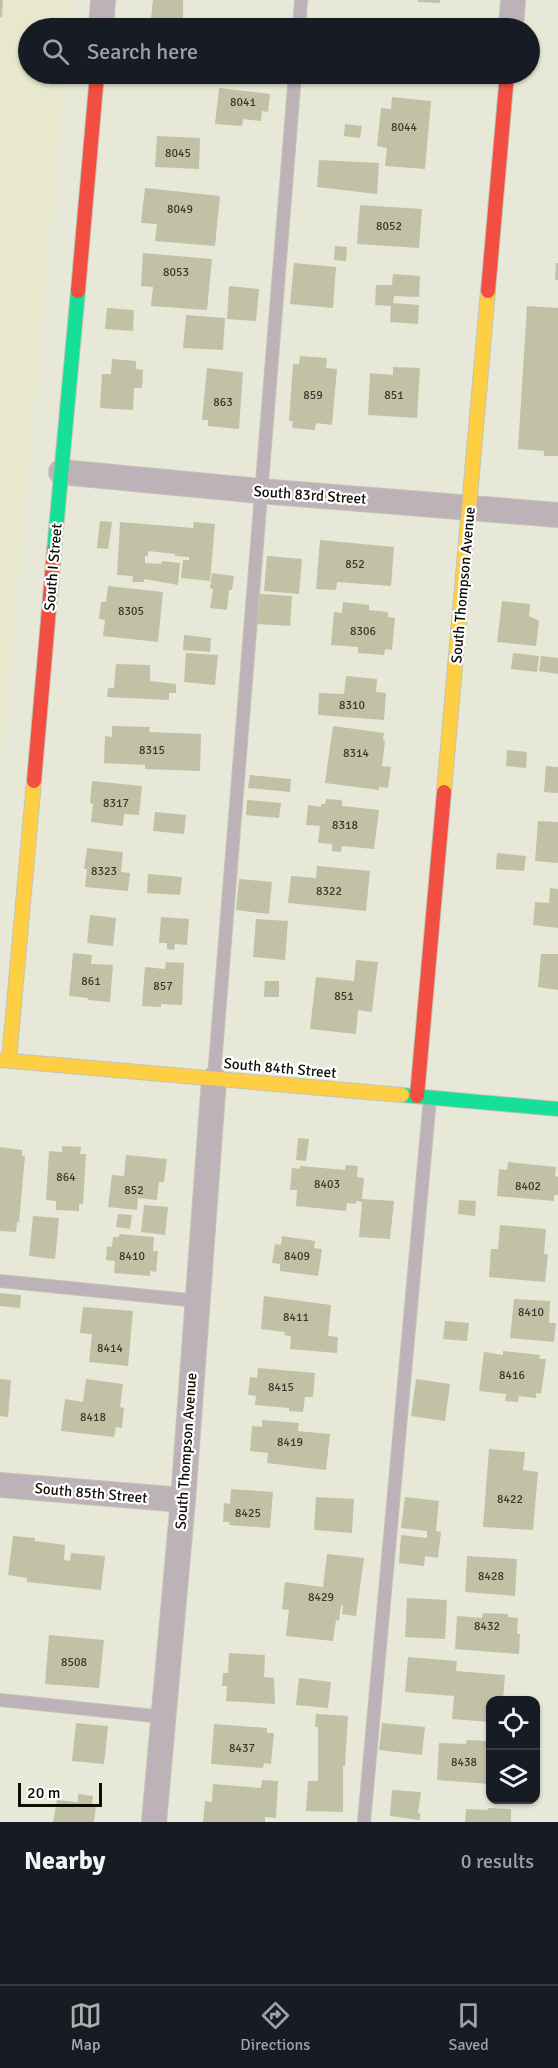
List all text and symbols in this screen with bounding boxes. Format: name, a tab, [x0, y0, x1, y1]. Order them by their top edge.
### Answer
search box	[18, 18, 540, 84]
icon: search	[39, 35, 72, 68]
text: Search here	[87, 38, 198, 65]
house number: 8041	[230, 95, 256, 110]
house number: 8044	[391, 120, 417, 135]
house number: 8045	[165, 146, 191, 161]
house number: 8049	[167, 202, 193, 217]
house number: 8052	[376, 219, 402, 234]
house number: 8053	[163, 265, 189, 280]
house number: 859	[303, 388, 323, 403]
house number: 851	[384, 388, 404, 403]
house number: 863	[213, 395, 233, 410]
street label: South 83rd Street	[253, 482, 367, 508]
street label: South Thompson Avenue	[447, 506, 479, 664]
street label: South I Street	[40, 522, 66, 612]
house number: 852	[345, 557, 365, 572]
house number: 8305	[118, 604, 144, 619]
house number: 8306	[350, 624, 376, 639]
house number: 8310	[339, 698, 365, 713]
house number: 8315	[139, 743, 165, 758]
house number: 8314	[343, 746, 369, 761]
house number: 8317	[103, 796, 129, 811]
house number: 8318	[332, 818, 358, 833]
house number: 8323	[91, 864, 117, 879]
house number: 8322	[316, 884, 342, 899]
house number: 861	[81, 974, 101, 989]
house number: 857	[153, 979, 173, 994]
house number: 851	[334, 989, 354, 1004]
street label: South 84th Street	[223, 1054, 337, 1082]
house number: 864	[56, 1170, 76, 1185]
house number: 8403	[314, 1177, 340, 1192]
house number: 8402	[515, 1179, 541, 1194]
house number: 852	[124, 1183, 144, 1198]
house number: 8410	[119, 1249, 145, 1264]
house number: 8409	[284, 1249, 310, 1264]
house number: 8410	[518, 1305, 544, 1320]
house number: 8411	[283, 1310, 309, 1325]
house number: 8414	[97, 1341, 123, 1356]
house number: 8416	[499, 1368, 525, 1383]
street label: South Thompson Avenue	[172, 1372, 200, 1530]
house number: 8415	[268, 1380, 294, 1395]
house number: 8418	[80, 1410, 106, 1425]
house number: 8419	[277, 1435, 303, 1450]
street label: South 85th Street	[34, 1479, 148, 1507]
house number: 8422	[497, 1492, 523, 1507]
house number: 8425	[235, 1506, 261, 1521]
house number: 8428	[478, 1569, 504, 1584]
house number: 8429	[308, 1590, 334, 1605]
house number: 8432	[474, 1619, 500, 1634]
house number: 8508	[61, 1655, 87, 1670]
map controls	[486, 1696, 540, 1804]
button: locate	[486, 1696, 540, 1750]
house number: 8437	[229, 1741, 255, 1756]
button: layers	[486, 1750, 540, 1804]
house number: 8438	[451, 1755, 477, 1770]
scale bar	[18, 1780, 102, 1808]
text: 20 m	[27, 1783, 61, 1803]
text: Nearby	[24, 1845, 105, 1877]
text: 0 results	[461, 1849, 534, 1874]
tab: Map	[69, 1999, 102, 2055]
tab: Directions	[240, 1999, 310, 2055]
tab: Saved	[449, 1999, 489, 2055]

